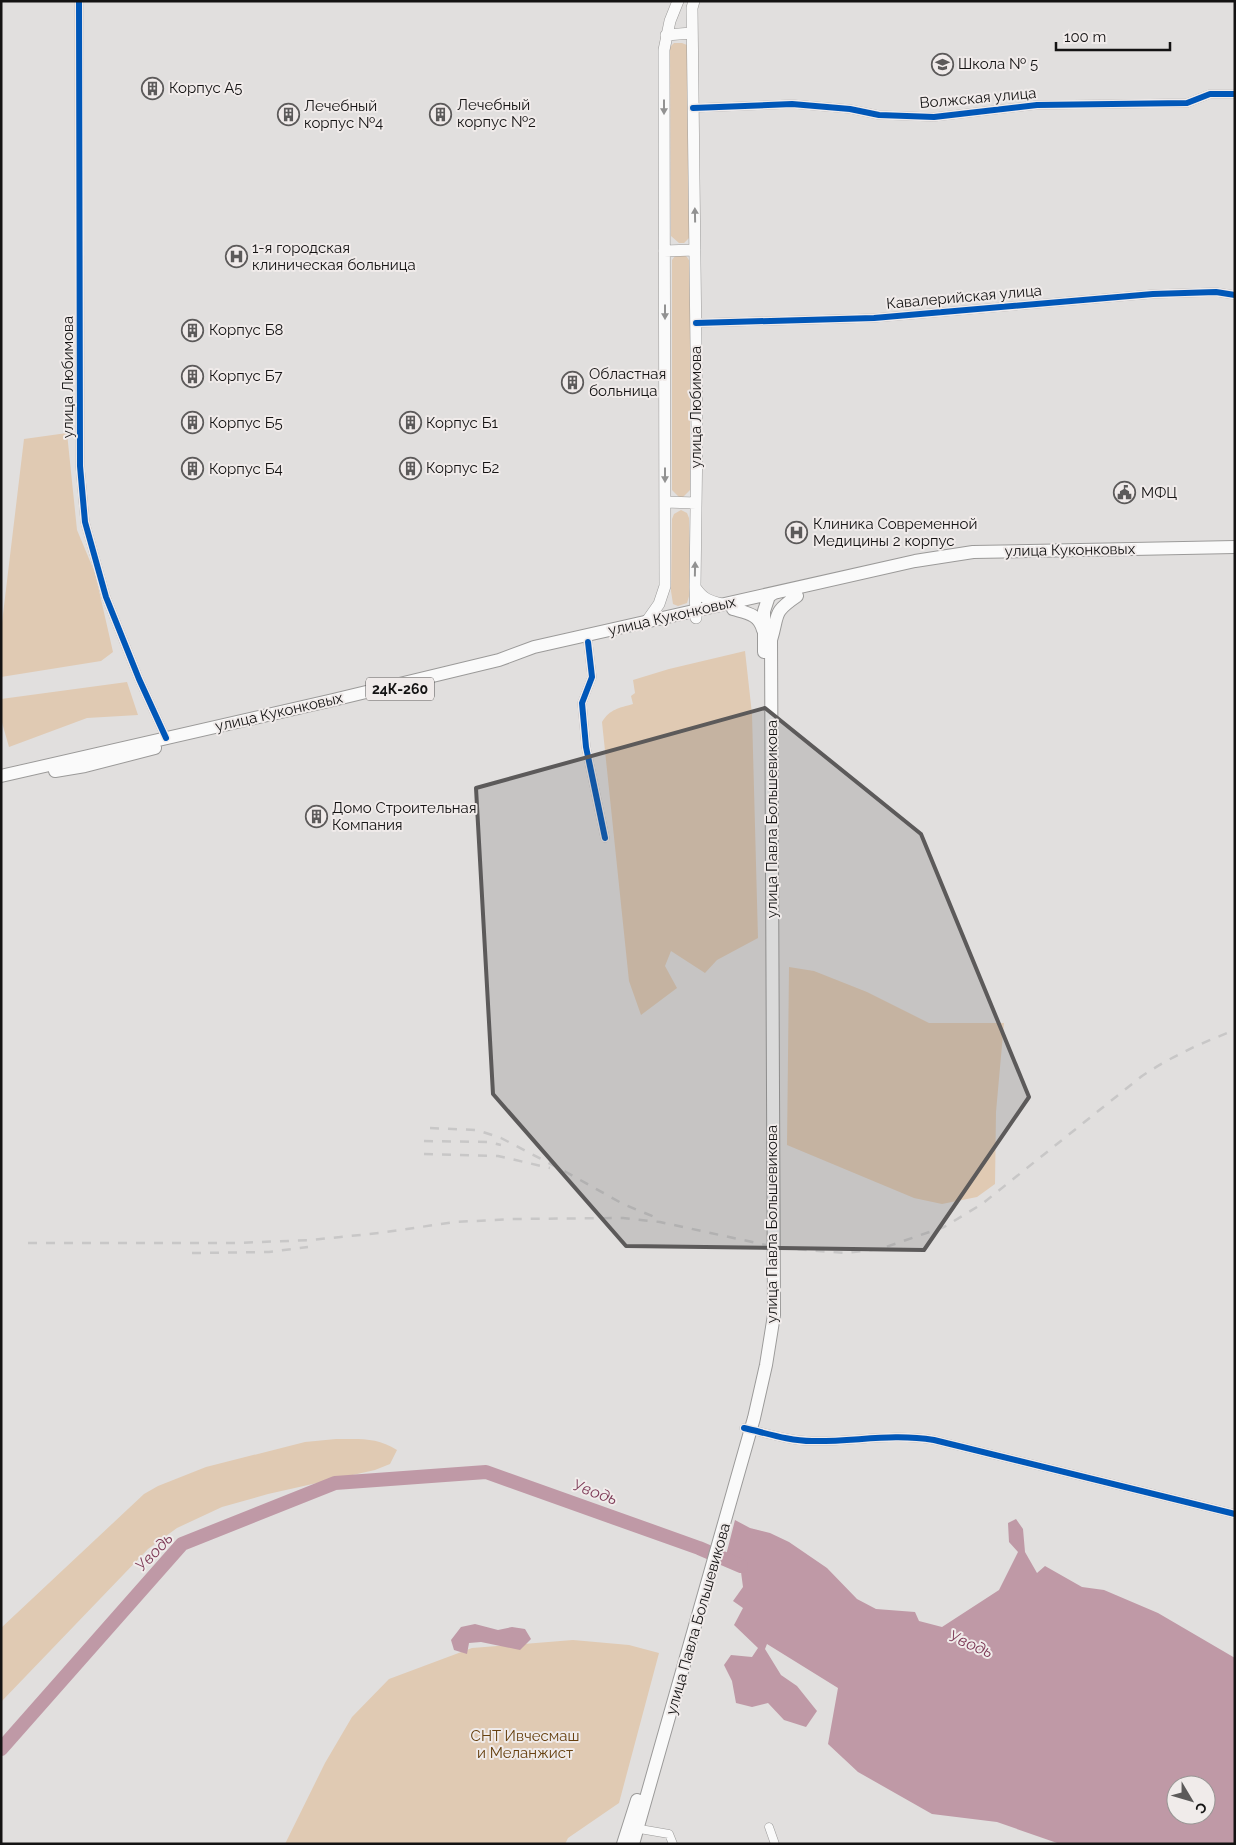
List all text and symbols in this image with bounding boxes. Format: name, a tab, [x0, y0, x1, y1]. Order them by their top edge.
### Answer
scale bar	[1056, 20, 1170, 52]
text: 100 m	[1064, 28, 1106, 46]
school or university icon: Школа № 5	[930, 52, 954, 76]
place label: Школа № 5	[958, 55, 1038, 73]
building icon: Корпус А5	[141, 76, 165, 100]
place label: Корпус А5	[169, 79, 243, 97]
street label: Волжская улица	[919, 84, 1037, 112]
place label: Лечебный корпус №2	[457, 96, 536, 131]
place label: Лечебный корпус №4	[304, 97, 383, 132]
one-way arrow	[660, 100, 668, 116]
building icon: Лечебный корпус №2	[429, 102, 453, 126]
building icon: Лечебный корпус №4	[276, 103, 300, 127]
one-way arrow	[690, 206, 698, 222]
place label: 1-я городская клиническая больница	[252, 239, 416, 274]
hospital icon: 1-я городская клиническая больница	[224, 245, 248, 269]
street label: Кавалерийская улица	[885, 281, 1043, 313]
one-way arrow	[661, 304, 669, 320]
street label: улица Любимова	[59, 316, 77, 438]
building icon: Корпус Б8	[181, 318, 205, 342]
place label: Корпус Б8	[209, 321, 283, 339]
street label: улица Любимова	[687, 346, 705, 468]
building icon: Корпус Б7	[181, 364, 205, 388]
place label: Областная больница	[589, 365, 666, 400]
place label: Корпус Б7	[209, 367, 282, 385]
building icon: Областная больница	[561, 371, 585, 395]
building icon: Корпус Б5	[181, 411, 205, 435]
building icon: Корпус Б1	[398, 411, 422, 435]
place label: Корпус Б5	[209, 414, 283, 432]
place label: Корпус Б1	[426, 414, 498, 432]
building icon: Корпус Б2	[398, 456, 422, 480]
building icon: Корпус Б4	[181, 457, 205, 481]
place label: Корпус Б2	[426, 459, 499, 477]
place label: Корпус Б4	[209, 460, 283, 478]
one-way arrow	[661, 467, 669, 483]
public building icon: МФЦ	[1113, 481, 1137, 505]
place label: МФЦ	[1141, 484, 1177, 502]
place label: Клиника Современной Медицины 2 корпус	[813, 515, 977, 550]
hospital icon: Клиника Современной Медицины 2 корпус	[785, 521, 809, 545]
street label: улица Куконковых	[1005, 540, 1136, 560]
one-way arrow	[691, 561, 699, 577]
street label: улица Куконковых	[606, 592, 738, 639]
road number: 24К-260	[366, 678, 434, 701]
street label: улица Куконковых	[213, 688, 345, 735]
street label: улица Павла Большевикова	[763, 720, 781, 918]
place label: Домо Строительная Компания	[332, 799, 476, 834]
building icon: Домо Строительная Компания	[304, 805, 328, 829]
street label: улица Павла Большевикова	[763, 1125, 781, 1323]
water label: Уводь	[570, 1475, 620, 1509]
street label: улица Павла Большевикова	[662, 1521, 734, 1717]
water label: Уводь	[131, 1529, 177, 1575]
water label: Уводь	[946, 1626, 996, 1662]
park label: СНТ Ивчесмаш и Меланжист	[471, 1727, 579, 1762]
north arrow	[1166, 1775, 1216, 1825]
text: С	[1192, 1799, 1211, 1817]

